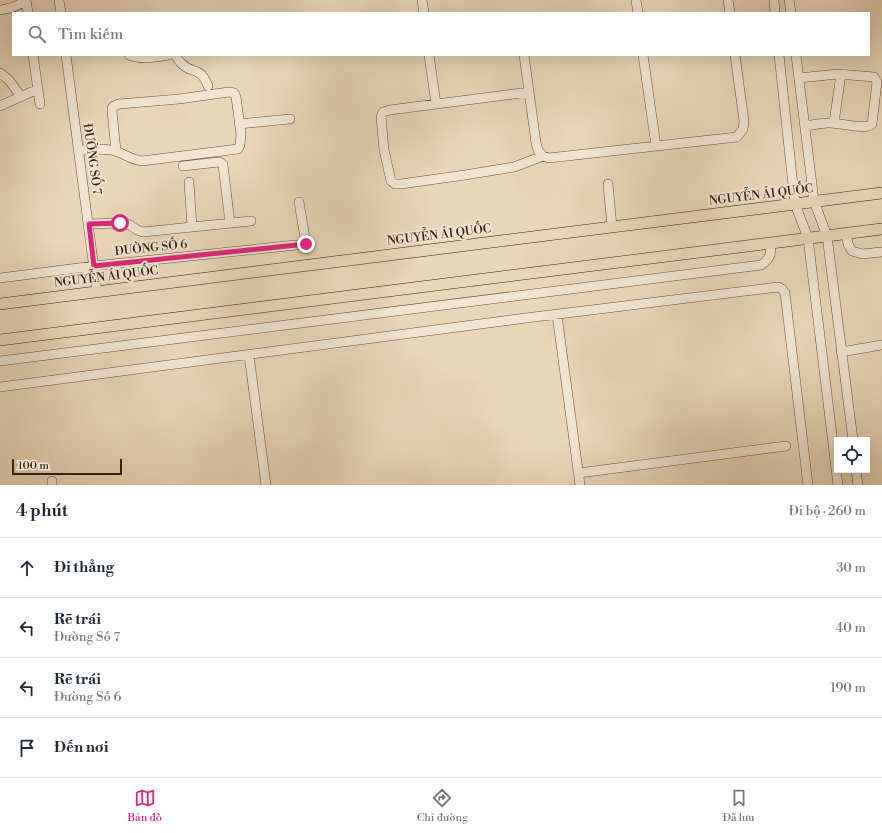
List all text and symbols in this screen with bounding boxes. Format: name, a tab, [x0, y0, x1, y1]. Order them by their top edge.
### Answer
search box	[12, 12, 870, 56]
icon: search	[26, 23, 48, 45]
text: Tìm kiếm	[58, 25, 123, 44]
street label: ĐƯỜNG SỐ 7	[80, 122, 108, 196]
street label: NGUYỄN ÁI QUỐC	[708, 177, 814, 209]
route start	[111, 214, 129, 232]
street label: NGUYỄN ÁI QUỐC	[386, 217, 492, 249]
street label: ĐƯỜNG SỐ 6	[113, 233, 188, 259]
route end	[297, 235, 315, 253]
street label: NGUYỄN ÁI QUỐC	[53, 259, 159, 291]
map controls	[834, 437, 870, 473]
button: locate	[834, 437, 870, 473]
scale bar	[12, 457, 122, 476]
text: 100 m	[18, 459, 49, 473]
text: 4 phút	[16, 500, 68, 522]
text: Đi bộ · 260 m	[789, 503, 866, 519]
icon: ahead	[16, 557, 38, 579]
text: Đi thẳng	[54, 558, 114, 577]
text: 30 m	[836, 560, 866, 576]
text: Rẽ trái	[54, 610, 101, 629]
icon: left	[16, 617, 38, 639]
text: 40 m	[836, 620, 866, 636]
text: Đường Số 7	[54, 629, 120, 645]
text: Rẽ trái	[54, 670, 101, 689]
icon: left	[16, 677, 38, 699]
text: 190 m	[830, 680, 866, 696]
text: Đường Số 6	[54, 689, 121, 705]
icon: arrive	[16, 737, 38, 759]
text: Đến nơi	[54, 738, 108, 757]
tab: Bản đồ	[127, 787, 162, 825]
tab: Chỉ đường	[417, 787, 468, 825]
tab: Đã lưu	[722, 787, 755, 825]

